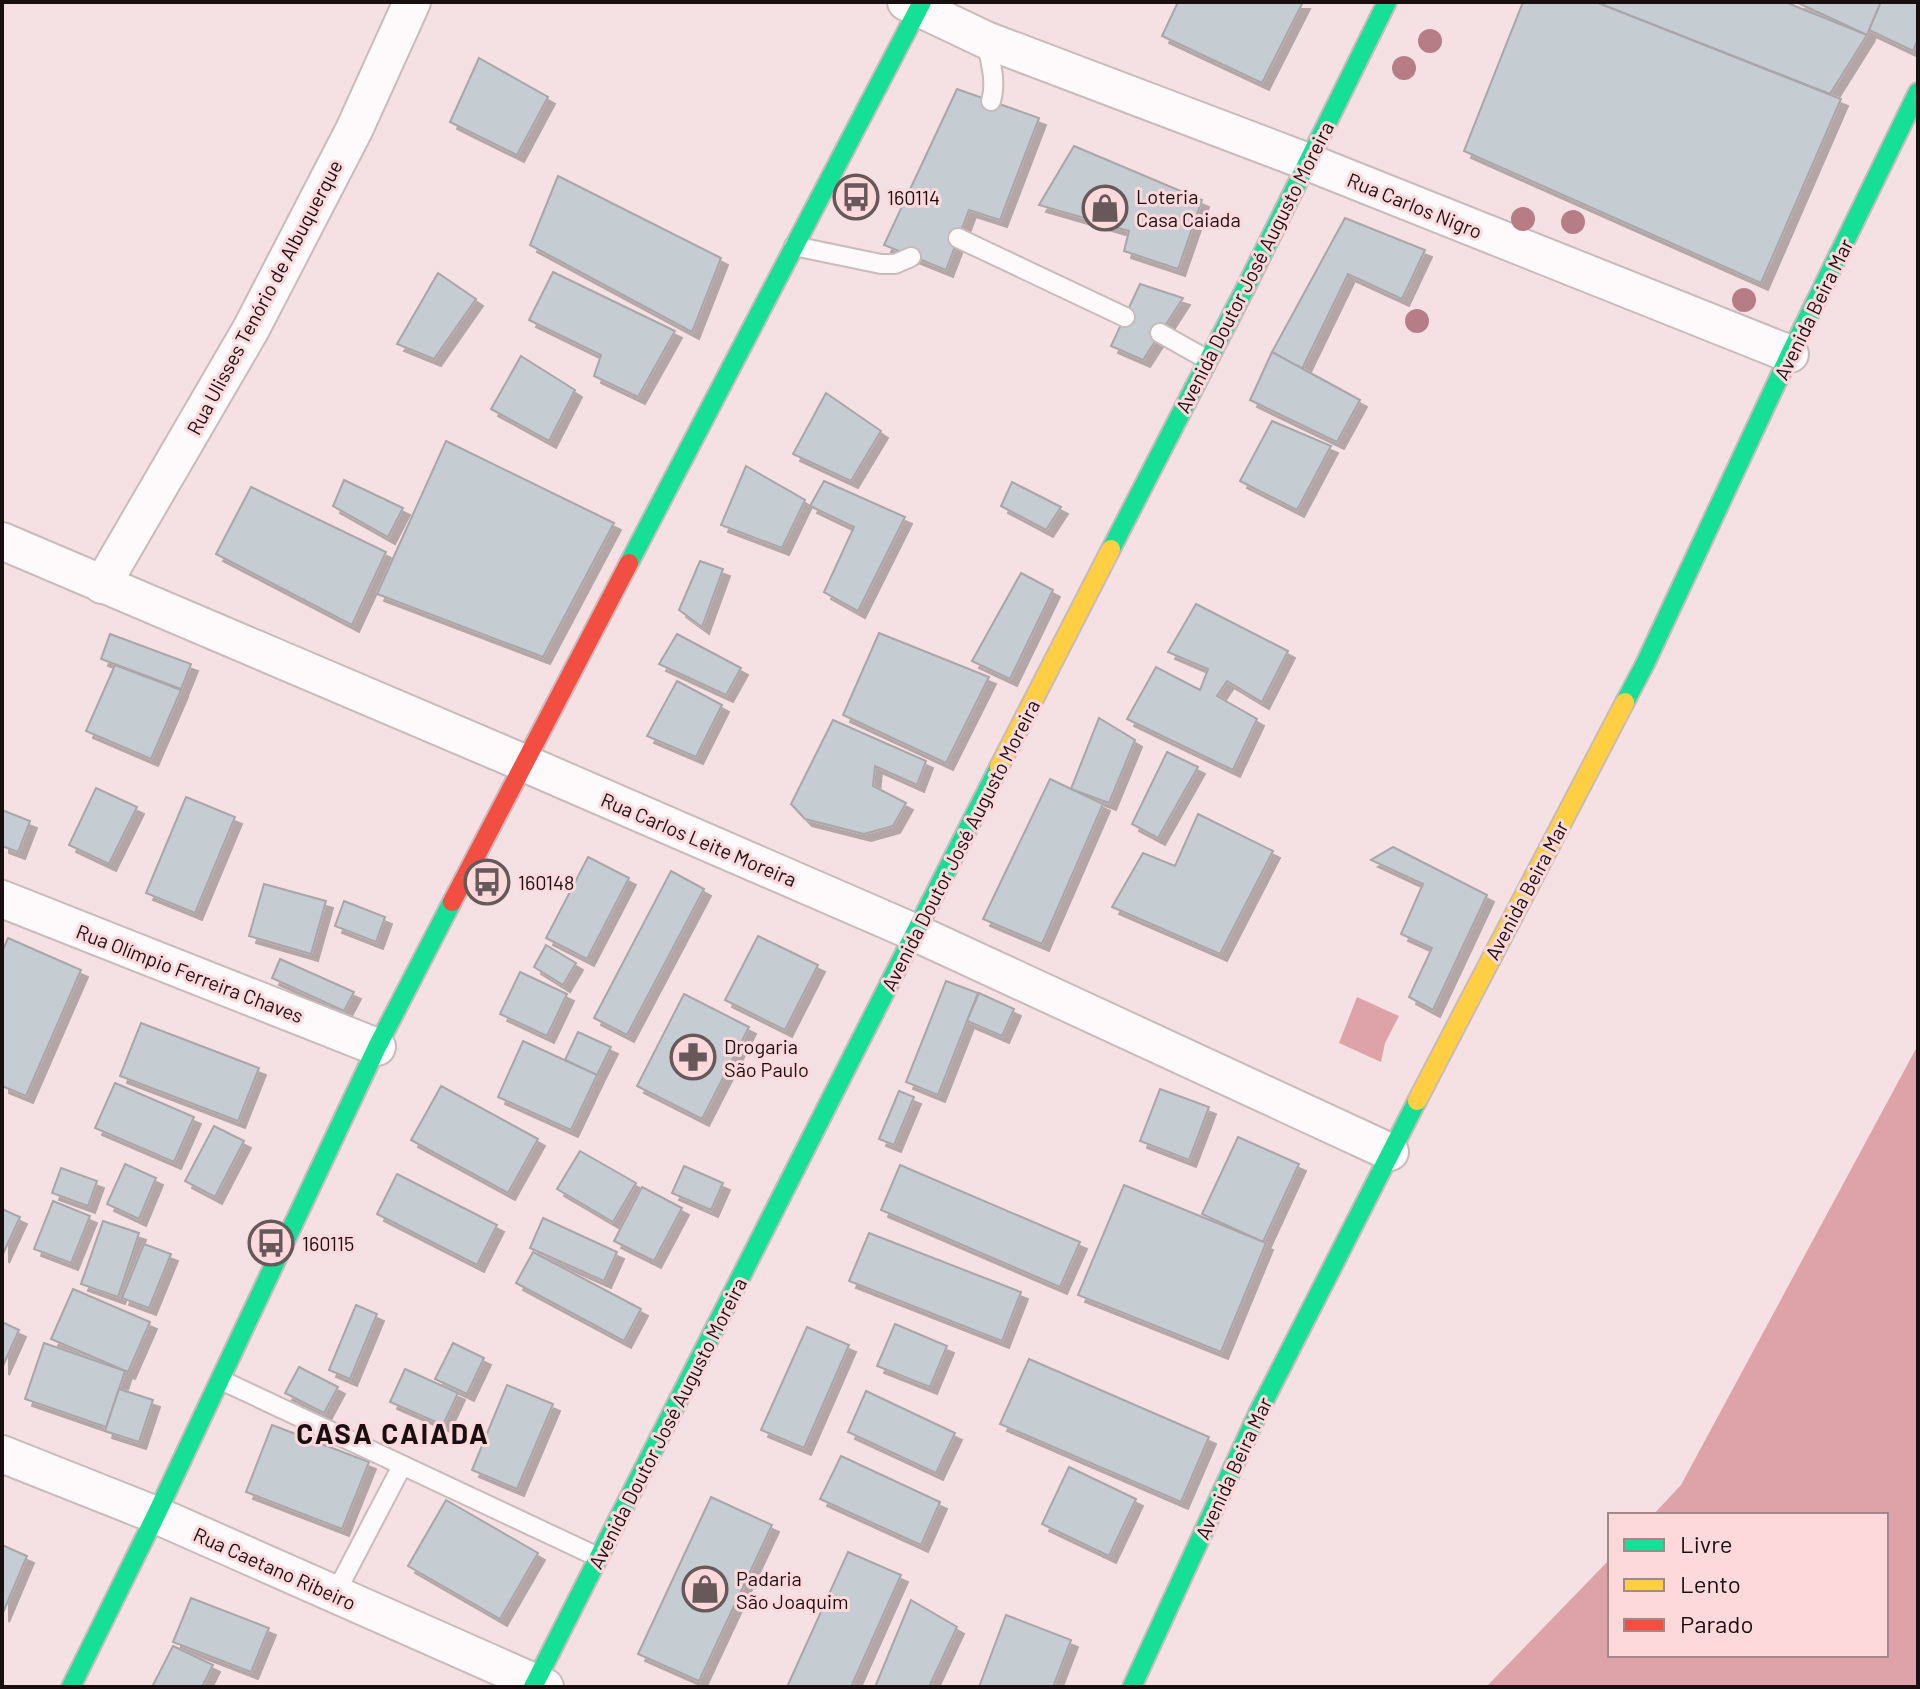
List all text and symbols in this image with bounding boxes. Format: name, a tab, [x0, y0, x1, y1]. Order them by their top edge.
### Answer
street label: Avenida Doutor José Augusto Moreira	[1170, 117, 1338, 417]
street label: Rua Ulisses Tenório de Albuquerque	[181, 155, 347, 439]
street label: Rua Carlos Nigro	[1344, 167, 1486, 243]
bus stop icon: 160114	[832, 173, 880, 221]
shop icon: Loteria Casa Caiada	[1081, 184, 1129, 232]
place label: Loteria Casa Caiada	[1136, 184, 1241, 231]
place label: 160114	[887, 185, 940, 209]
street label: Avenida Beira Mar	[1768, 235, 1858, 383]
street label: Avenida Doutor José Augusto Moreira	[876, 695, 1044, 995]
street label: Rua Carlos Leite Moreira	[598, 787, 800, 891]
street label: Avenida Beira Mar	[1479, 816, 1573, 964]
bus stop icon: 160148	[463, 858, 511, 906]
place label: 160148	[518, 870, 574, 894]
street label: Rua Olímpio Ferreira Chaves	[73, 919, 307, 1027]
pharmacy icon: Drogaria São Paulo	[669, 1033, 717, 1081]
place label: Drogaria São Paulo	[724, 1034, 809, 1081]
bus stop icon: 160115	[247, 1219, 295, 1267]
place label: 160115	[302, 1231, 354, 1255]
street label: Avenida Doutor José Augusto Moreira	[583, 1273, 751, 1573]
street label: Avenida Beira Mar	[1190, 1393, 1276, 1543]
district label: CASA CAIADA	[296, 1416, 490, 1450]
legend	[1608, 1513, 1888, 1657]
street label: Rua Caetano Ribeiro	[190, 1521, 360, 1615]
text: Livre	[1680, 1529, 1733, 1558]
shop icon: Padaria São Joaquim	[681, 1565, 729, 1613]
place label: Padaria São Joaquim	[736, 1566, 849, 1613]
text: Lento	[1680, 1569, 1741, 1598]
text: Parado	[1680, 1609, 1754, 1638]

